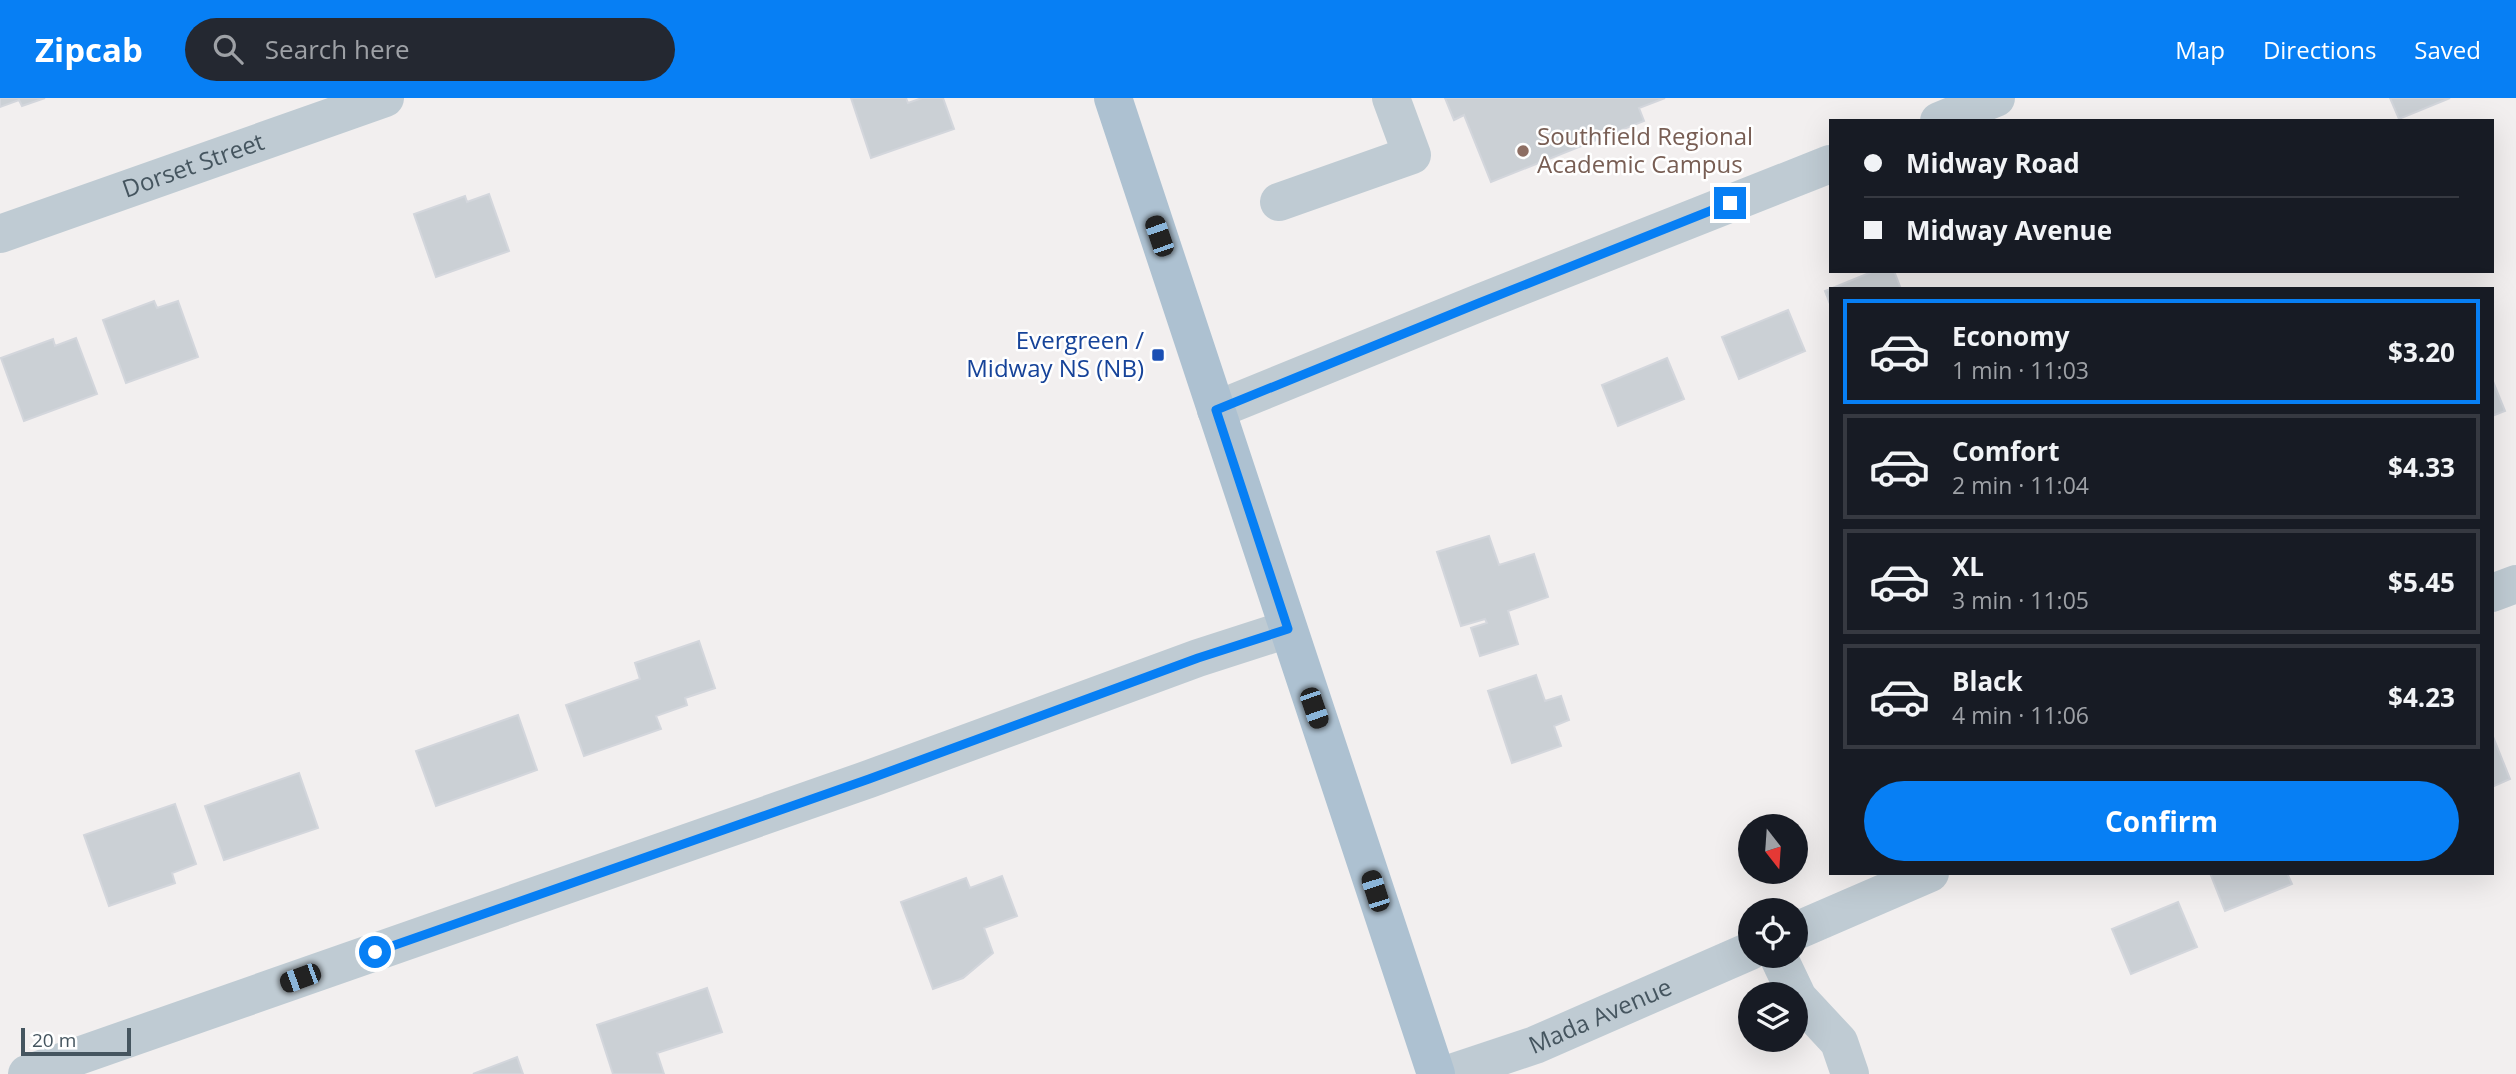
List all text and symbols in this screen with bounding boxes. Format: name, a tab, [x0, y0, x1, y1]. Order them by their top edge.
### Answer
search box	[185, 18, 675, 81]
text: Zipcab	[35, 27, 143, 72]
icon: search	[209, 30, 247, 68]
text: Search here	[265, 31, 410, 67]
text: Map	[2175, 33, 2225, 66]
text: Directions	[2263, 33, 2376, 66]
text: Saved	[2414, 33, 2481, 66]
place label: Southfield Regional Academic Campus	[1537, 119, 1753, 180]
street label: Dorset Street	[117, 124, 268, 205]
marker: Southfield Regional Academic Campus	[1515, 143, 1531, 159]
text: Midway Road	[1906, 145, 2080, 181]
route end	[1714, 187, 1746, 219]
text: Midway Avenue	[1906, 212, 2112, 248]
car	[1143, 213, 1176, 259]
text: Economy	[1952, 318, 2070, 354]
icon: car	[1868, 320, 1931, 383]
place label: Evergreen / Midway NS (NB)	[966, 323, 1144, 384]
text: $3.20	[2388, 334, 2455, 370]
marker: Evergreen / Midway NS (NB)	[1150, 347, 1166, 363]
text: 1 min · 11:03	[1952, 354, 2089, 386]
text: Comfort	[1952, 433, 2059, 469]
icon: car	[1868, 435, 1931, 498]
text: $4.33	[2388, 449, 2455, 485]
text: 2 min · 11:04	[1952, 469, 2089, 501]
text: XL	[1952, 548, 1984, 584]
icon: car	[1868, 550, 1931, 613]
text: $5.45	[2388, 564, 2455, 600]
text: 3 min · 11:05	[1952, 584, 2089, 616]
text: Black	[1952, 663, 2023, 699]
icon: car	[1868, 665, 1931, 728]
text: $4.23	[2388, 679, 2455, 715]
car	[1298, 685, 1331, 731]
text: 4 min · 11:06	[1952, 699, 2089, 731]
button: Confirm	[1864, 781, 2459, 861]
north arrow	[1738, 814, 1808, 884]
map controls	[1738, 814, 1808, 1052]
car	[1359, 868, 1392, 914]
button: locate	[1738, 898, 1808, 968]
route start	[359, 936, 391, 968]
car	[277, 961, 324, 995]
street label: Mada Avenue	[1523, 969, 1676, 1061]
button: layers	[1738, 982, 1808, 1052]
scale bar	[21, 1025, 131, 1057]
text: 20 m	[32, 1027, 76, 1053]

